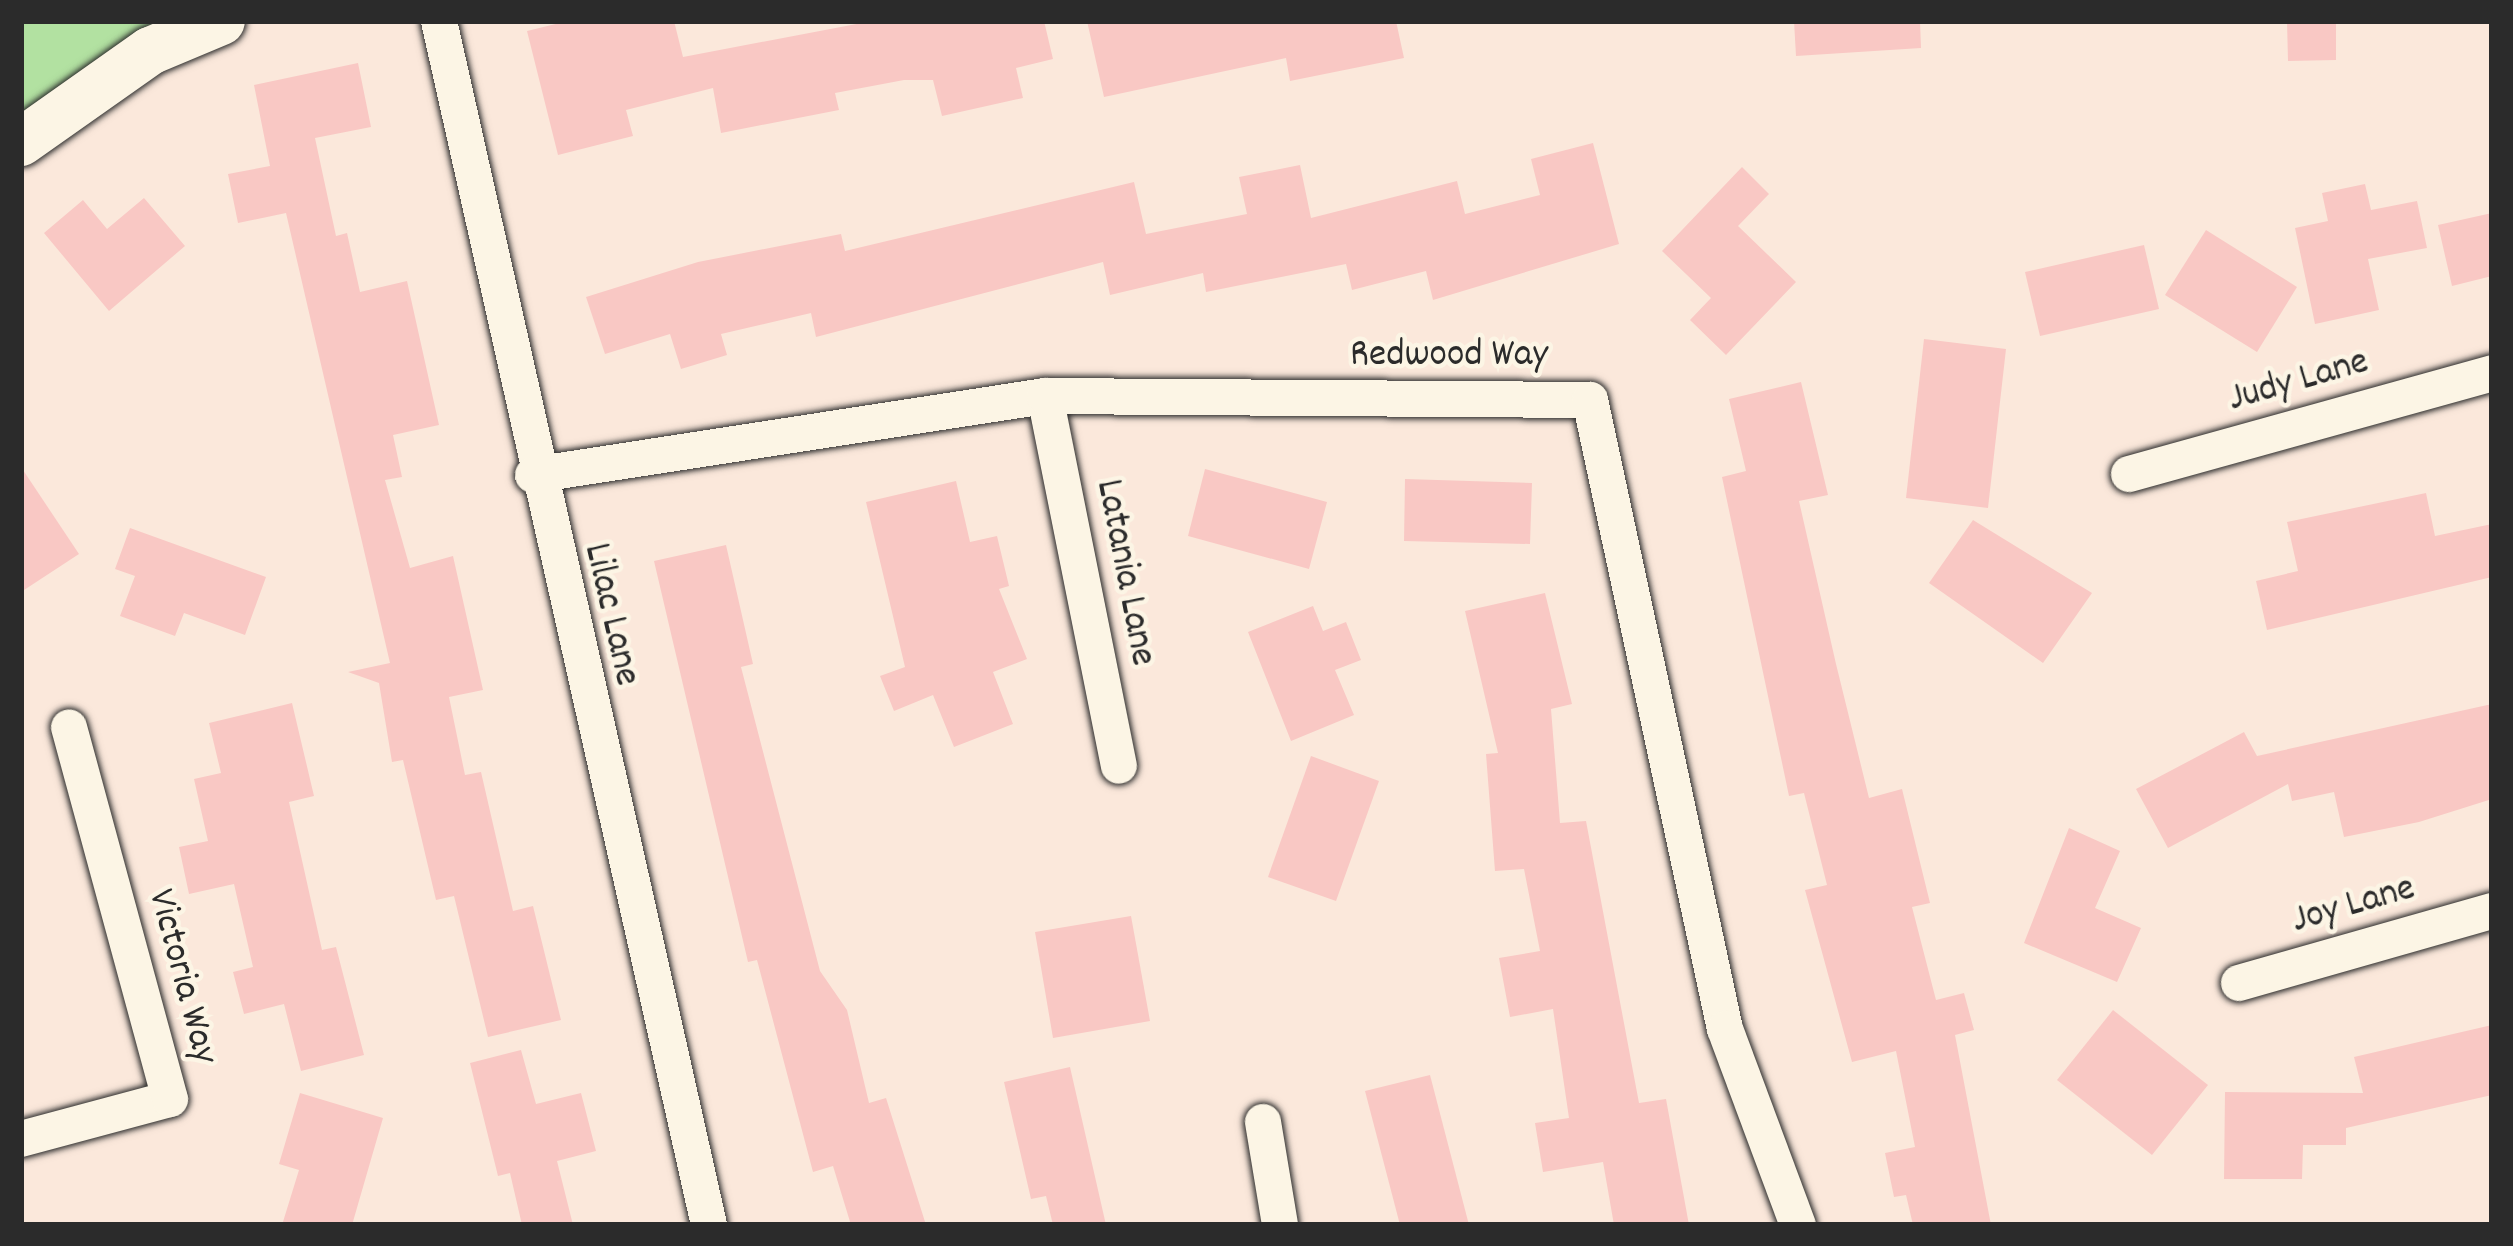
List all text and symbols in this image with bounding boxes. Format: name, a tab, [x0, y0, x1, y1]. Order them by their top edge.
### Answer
street label: Redwood Way	[1350, 334, 1548, 380]
street label: Judy Lane	[2224, 341, 2374, 425]
street label: Latania Lane	[1082, 476, 1164, 670]
street label: Lilac Lane	[570, 539, 648, 691]
street label: Joy Lane	[2287, 867, 2421, 947]
street label: Victoria Way	[134, 885, 226, 1069]

